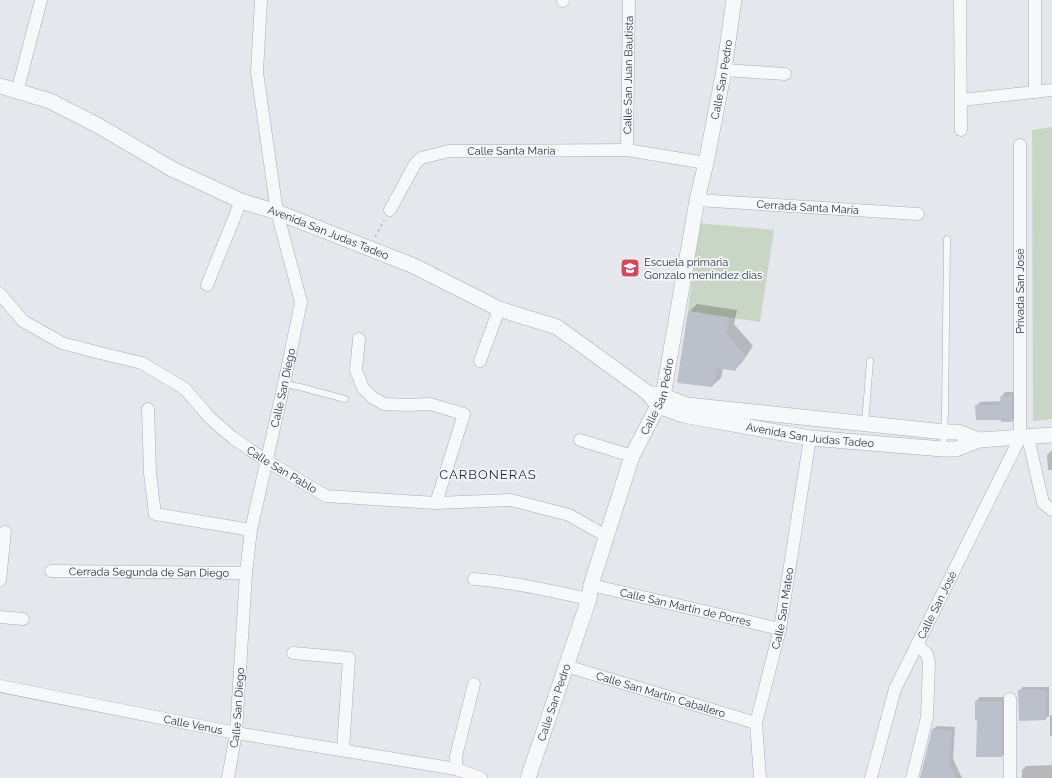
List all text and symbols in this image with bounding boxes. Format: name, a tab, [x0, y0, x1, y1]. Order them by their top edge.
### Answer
street label: Calle San Juan Bautista	[621, 16, 635, 134]
street label: Calle San Pedro	[708, 38, 735, 121]
street label: Calle Santa María	[467, 144, 555, 157]
street label: Cerrada Santa María	[756, 197, 859, 217]
street label: Avenida San Judas Tadeo	[266, 203, 391, 262]
street label: Privada San José	[1014, 248, 1027, 334]
place label: Escuela primaria Gonzalo menindez dias	[644, 256, 762, 282]
school or university icon: Escuela primaria Gonzalo menindez dias	[619, 257, 641, 279]
street label: Calle San Diego	[268, 347, 298, 429]
street label: Calle San Pedro	[638, 357, 676, 437]
street label: Avenida San Judas Tadeo	[745, 420, 875, 450]
street label: Calle San Pablo	[244, 443, 320, 496]
district label: CARBONERAS	[439, 467, 537, 482]
street label: Cerrada Segunda de San Diego	[69, 565, 230, 579]
street label: Calle San Mateo	[769, 566, 796, 651]
street label: Calle San José	[915, 569, 959, 641]
street label: Calle San Martín de Porres	[619, 585, 752, 629]
street label: Calle San Pedro	[535, 661, 573, 743]
street label: Calle San Diego	[227, 667, 247, 749]
street label: Calle San Martín Caballero	[594, 669, 728, 720]
street label: Calle Venus	[163, 712, 224, 737]

